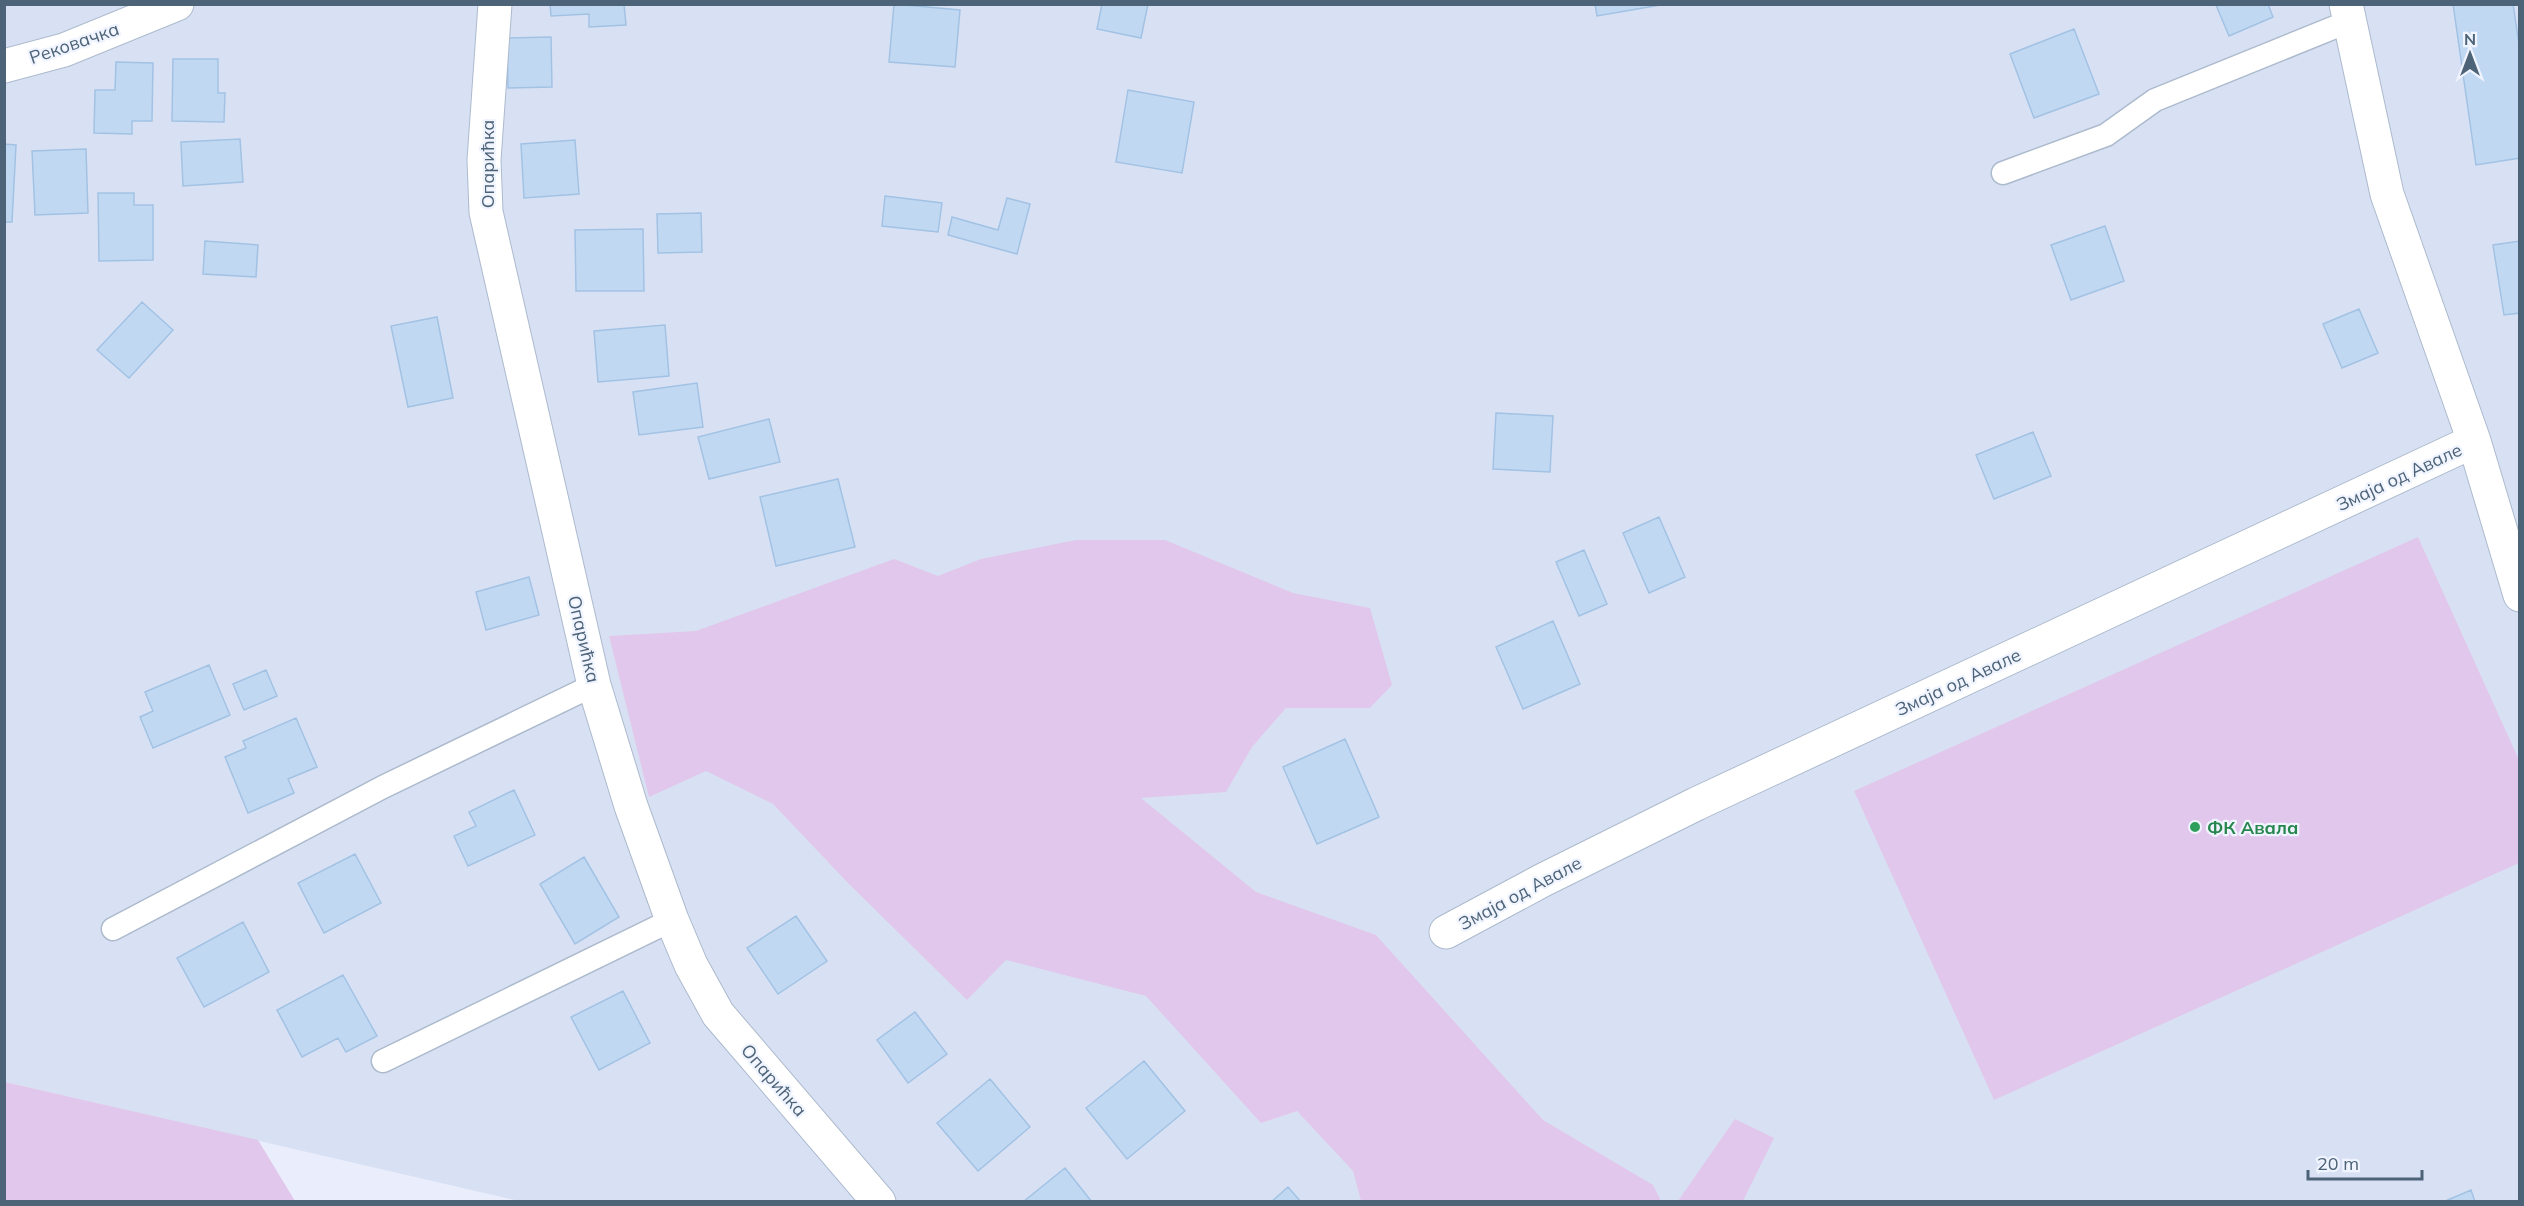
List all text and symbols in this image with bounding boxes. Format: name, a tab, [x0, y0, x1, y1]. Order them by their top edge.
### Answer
street label: Рековачка	[26, 17, 122, 69]
north arrow	[2440, 24, 2500, 84]
text: N	[2464, 29, 2476, 49]
street label: Опарићка	[476, 120, 499, 208]
street label: Змаја од Авале	[2333, 438, 2465, 516]
street label: Опарићка	[563, 593, 605, 685]
street label: Змаја од Авале	[1892, 643, 2024, 721]
place label: ФК Авала	[2207, 816, 2298, 839]
marker: ФК Авала	[2188, 820, 2202, 834]
street label: Змаја од Авале	[1455, 851, 1585, 935]
street label: Опарићка	[736, 1039, 812, 1121]
scale bar	[2308, 1143, 2422, 1181]
text: 20 m	[2317, 1152, 2359, 1175]

